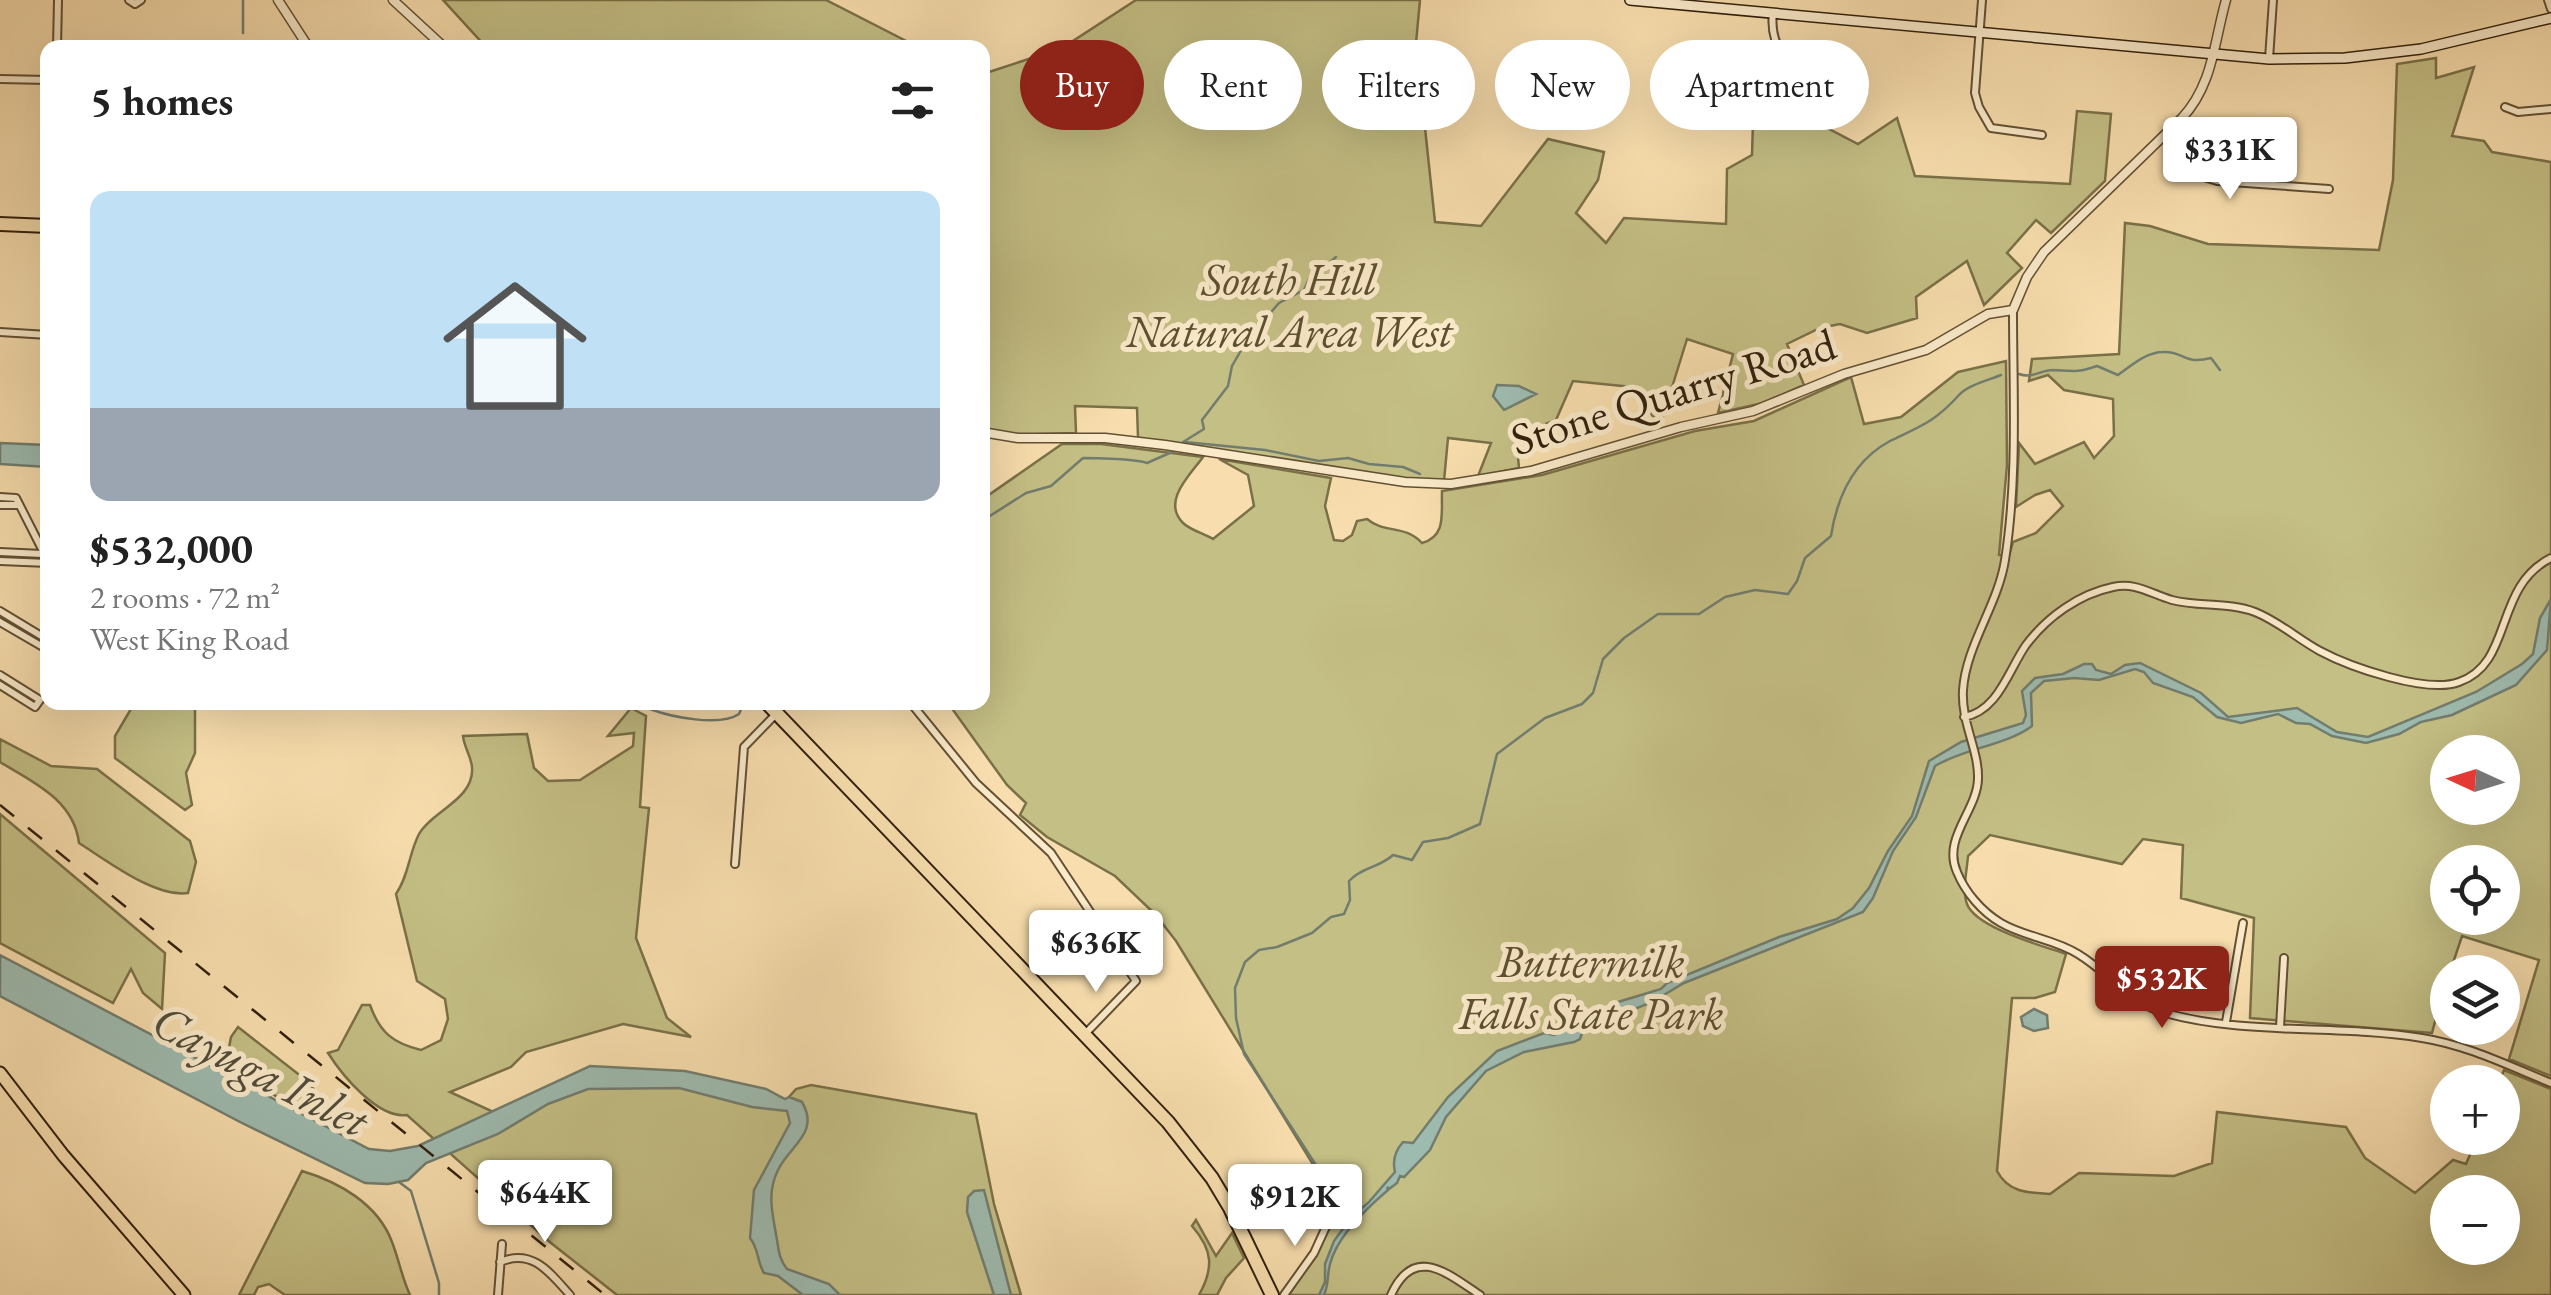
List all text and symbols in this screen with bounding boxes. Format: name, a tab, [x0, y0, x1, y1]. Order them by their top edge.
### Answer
chip: Buy	[1020, 40, 1144, 130]
chip: Rent	[1164, 40, 1302, 130]
chip: Filters	[1322, 40, 1475, 130]
chip: New	[1495, 40, 1630, 130]
chip: Apartment	[1650, 40, 1869, 130]
text: 5 homes	[90, 73, 233, 128]
icon: filters	[885, 73, 940, 128]
pin: $331K	[2160, 117, 2300, 202]
text: $331K	[2185, 128, 2275, 170]
park label: South Hill Natural Area West	[1125, 250, 1454, 360]
icon: home	[425, 256, 605, 436]
street label: Stone Quarry Road	[1504, 314, 1843, 468]
text: $532,000	[90, 521, 253, 576]
text: 2 rooms · 72 m²	[90, 576, 280, 618]
text: West King Road	[90, 618, 289, 660]
north arrow	[2430, 735, 2520, 825]
map controls	[2430, 735, 2520, 1265]
button: locate	[2430, 845, 2520, 935]
pin: $636K	[1026, 910, 1166, 995]
text: $636K	[1051, 921, 1141, 963]
park label: Buttermilk Falls State Park	[1458, 932, 1723, 1042]
pin: $532K	[2092, 946, 2232, 1031]
button: layers	[2430, 955, 2520, 1045]
text: $532K	[2117, 957, 2207, 999]
water label: Cayuga Inlet	[142, 989, 381, 1152]
button: +	[2430, 1065, 2520, 1155]
pin: $644K	[475, 1160, 615, 1245]
pin: $912K	[1225, 1164, 1365, 1249]
text: $644K	[500, 1171, 590, 1213]
text: $912K	[1250, 1175, 1340, 1217]
button: −	[2430, 1175, 2520, 1265]

